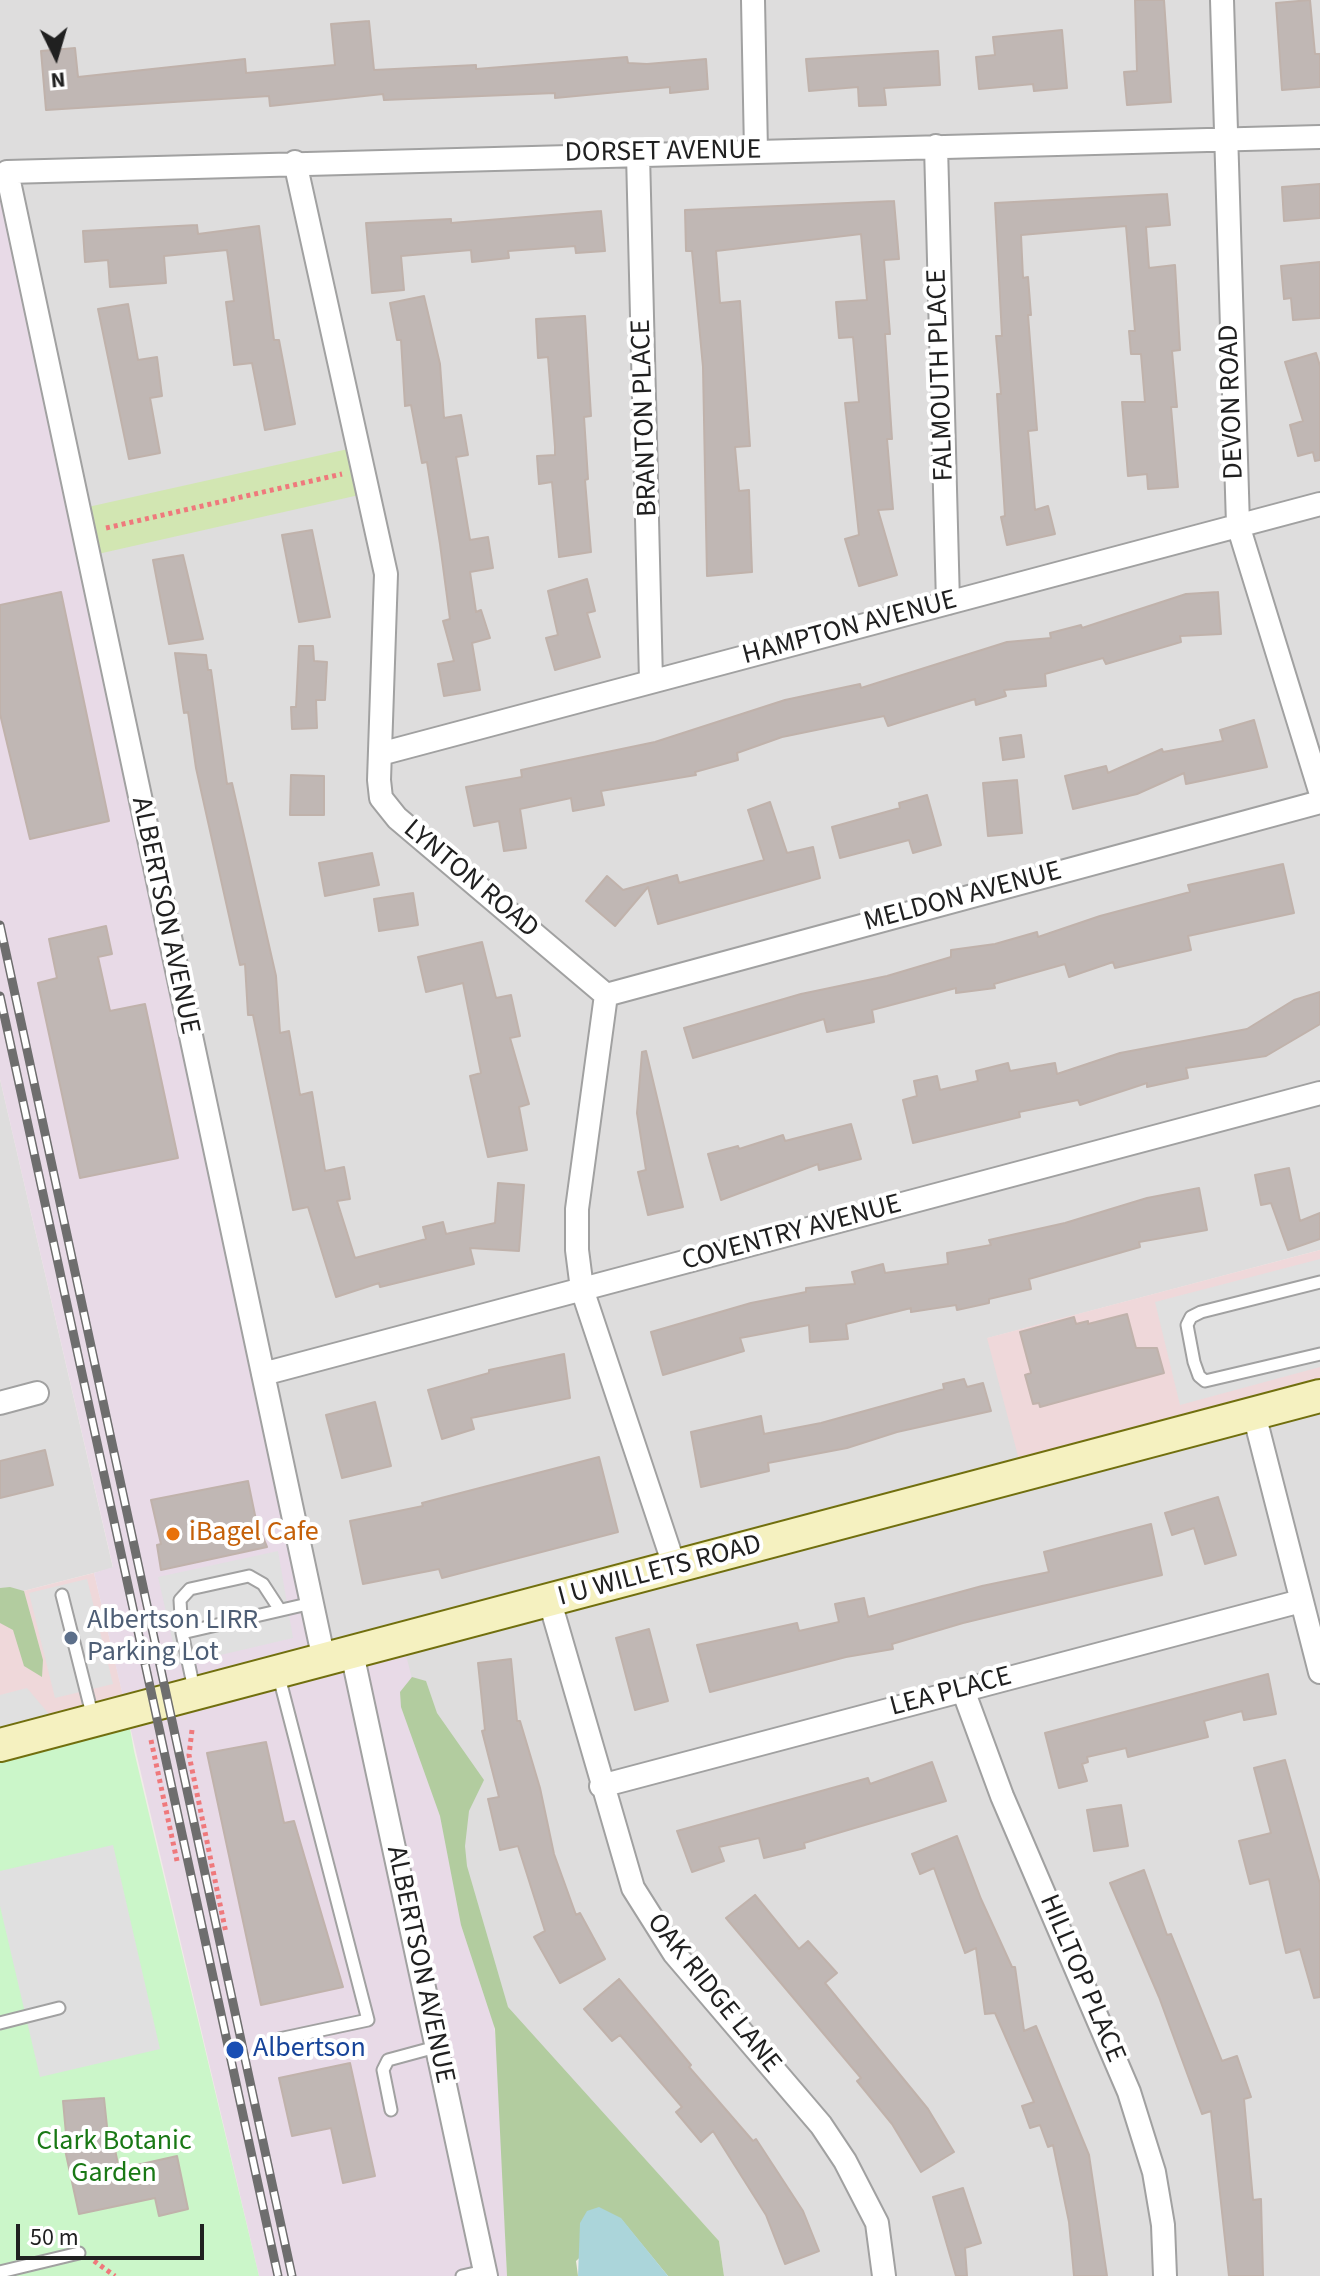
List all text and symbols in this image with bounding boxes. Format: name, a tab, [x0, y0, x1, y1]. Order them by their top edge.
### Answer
north arrow	[16, 16, 96, 96]
text: N	[49, 63, 67, 96]
street label: DORSET AVENUE	[564, 134, 762, 172]
street label: FALMOUTH PLACE	[921, 268, 963, 482]
street label: BRANTON PLACE	[626, 319, 666, 517]
street label: DEVON ROAD	[1214, 324, 1252, 480]
street label: HAMPTON AVENUE	[739, 584, 961, 674]
street label: ALBERTSON AVENUE	[122, 794, 206, 1038]
street label: LYNTON ROAD	[396, 814, 544, 946]
street label: MELDON AVENUE	[861, 855, 1065, 941]
street label: COVENTRY AVENUE	[679, 1189, 905, 1279]
place label: iBagel Cafe	[189, 1517, 319, 1551]
marker: iBagel Cafe	[164, 1525, 182, 1543]
street label: I U WILLETS ROAD	[555, 1529, 765, 1615]
place label: Albertson LIRR Parking Lot	[87, 1605, 258, 1671]
marker: Albertson LIRR Parking Lot	[62, 1629, 80, 1647]
street label: LEA PLACE	[887, 1661, 1015, 1725]
street label: ALBERTSON AVENUE	[377, 1843, 461, 2087]
street label: HILLTOP PLACE	[1031, 1890, 1131, 2068]
street label: OAK RIDGE LANE	[639, 1908, 787, 2080]
place label: Albertson	[253, 2033, 366, 2067]
marker: Albertson	[224, 2039, 246, 2061]
park label: Clark Botanic Garden	[36, 2126, 192, 2192]
scale bar	[20, 2208, 208, 2258]
text: 50 m	[30, 2220, 79, 2255]

